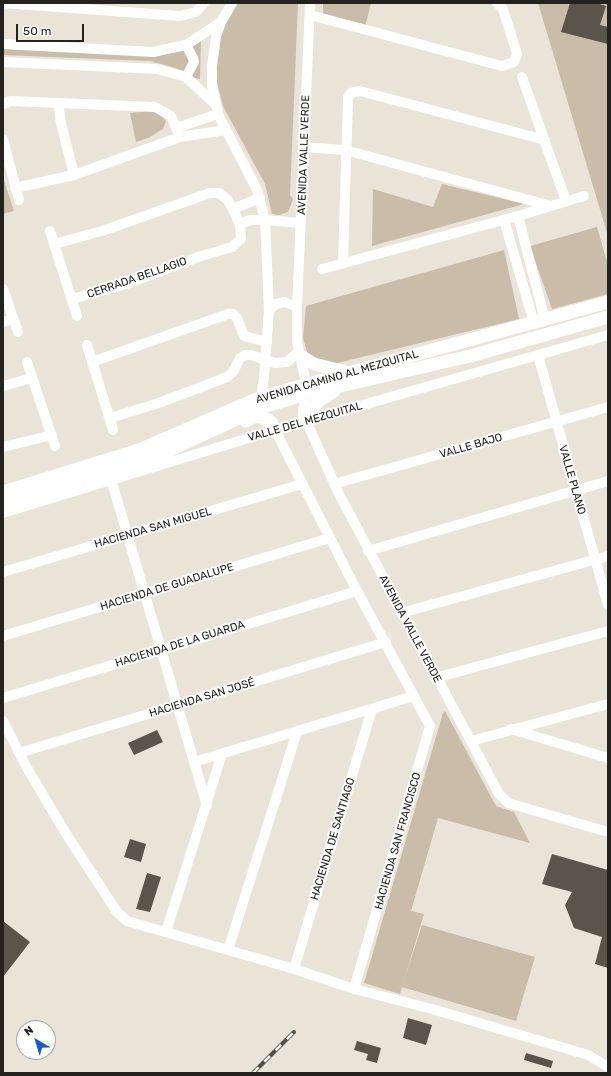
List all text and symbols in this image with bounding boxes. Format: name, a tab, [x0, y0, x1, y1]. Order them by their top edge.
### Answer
scale bar	[18, 16, 86, 42]
text: 50 m	[23, 24, 51, 38]
street label: AVENIDA VALLE VERDE	[295, 95, 313, 215]
street label: CERRADA BELLAGIO	[85, 255, 189, 301]
street label: AVENIDA CAMINO AL MEZQUITAL	[254, 347, 420, 407]
street label: VALLE DEL MEZQUITAL	[246, 399, 364, 445]
street label: VALLE BAJO	[438, 431, 504, 461]
street label: VALLE PLANO	[556, 444, 588, 516]
street label: HACIENDA SAN MIGUEL	[93, 505, 213, 551]
street label: HACIENDA DE GUADALUPE	[99, 560, 235, 614]
street label: AVENIDA VALLE VERDE	[376, 573, 444, 685]
street label: HACIENDA DE LA GUARDA	[114, 618, 246, 670]
street label: HACIENDA SAN JOSÉ	[148, 676, 256, 720]
street label: HACIENDA SAN FRANCISCO	[372, 771, 424, 911]
street label: HACIENDA DE SANTIAGO	[308, 776, 358, 902]
north arrow	[16, 1020, 56, 1060]
text: N	[22, 1023, 36, 1039]

